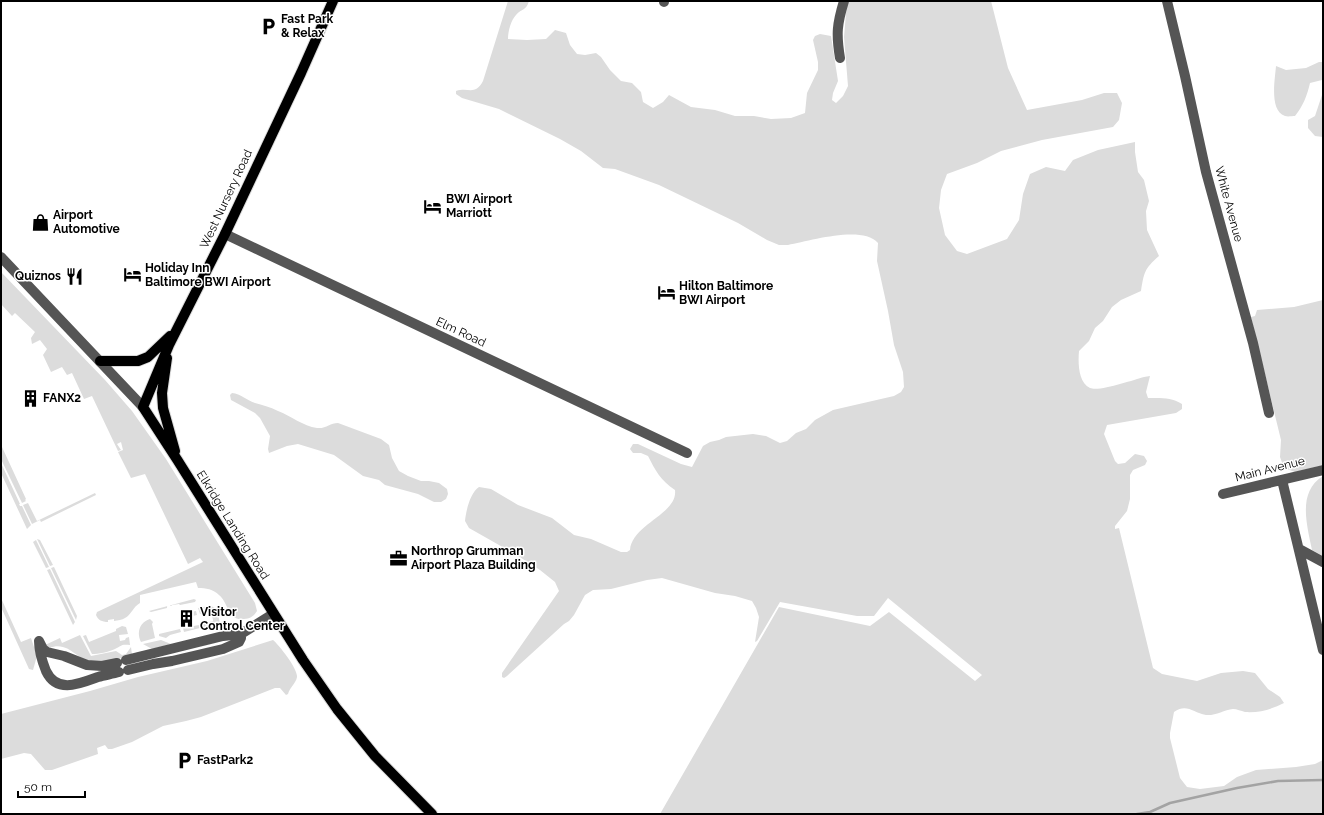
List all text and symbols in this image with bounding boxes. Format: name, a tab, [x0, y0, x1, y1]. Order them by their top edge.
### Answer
place label: Fast Park & Relax	[281, 12, 334, 40]
parking icon: Fast Park & Relax	[258, 16, 278, 36]
street label: West Nursery Road	[197, 147, 255, 251]
street label: White Avenue	[1212, 165, 1246, 243]
place label: BWI Airport Marriott	[446, 192, 513, 220]
hotel icon: BWI Airport Marriott	[423, 196, 443, 216]
place label: Airport Automotive	[53, 208, 120, 236]
shop icon: Airport Automotive	[30, 212, 50, 232]
place label: Holiday Inn Baltimore BWI Airport	[145, 261, 271, 289]
hotel icon: Holiday Inn Baltimore BWI Airport	[122, 265, 142, 285]
restaurant icon: Quiznos	[64, 266, 84, 286]
place label: Quiznos	[15, 269, 61, 283]
place label: Hilton Baltimore BWI Airport	[679, 279, 773, 307]
hotel icon: Hilton Baltimore BWI Airport	[656, 283, 676, 303]
street label: Elm Road	[434, 314, 488, 350]
building icon: FANX2	[20, 388, 40, 408]
place label: FANX2	[43, 391, 81, 405]
street label: Main Avenue	[1234, 454, 1306, 484]
street label: Elkridge Landing Road	[194, 468, 272, 582]
place label: Northrop Grumman Airport Plaza Building	[411, 544, 536, 572]
office icon: Northrop Grumman Airport Plaza Building	[388, 548, 408, 568]
place label: Visitor Control Center	[200, 605, 285, 633]
building icon: Visitor Control Center	[177, 609, 197, 629]
parking icon: FastPark2	[174, 750, 194, 770]
place label: FastPark2	[197, 753, 253, 767]
scale bar	[18, 773, 85, 799]
text: 50 m	[24, 780, 52, 794]

